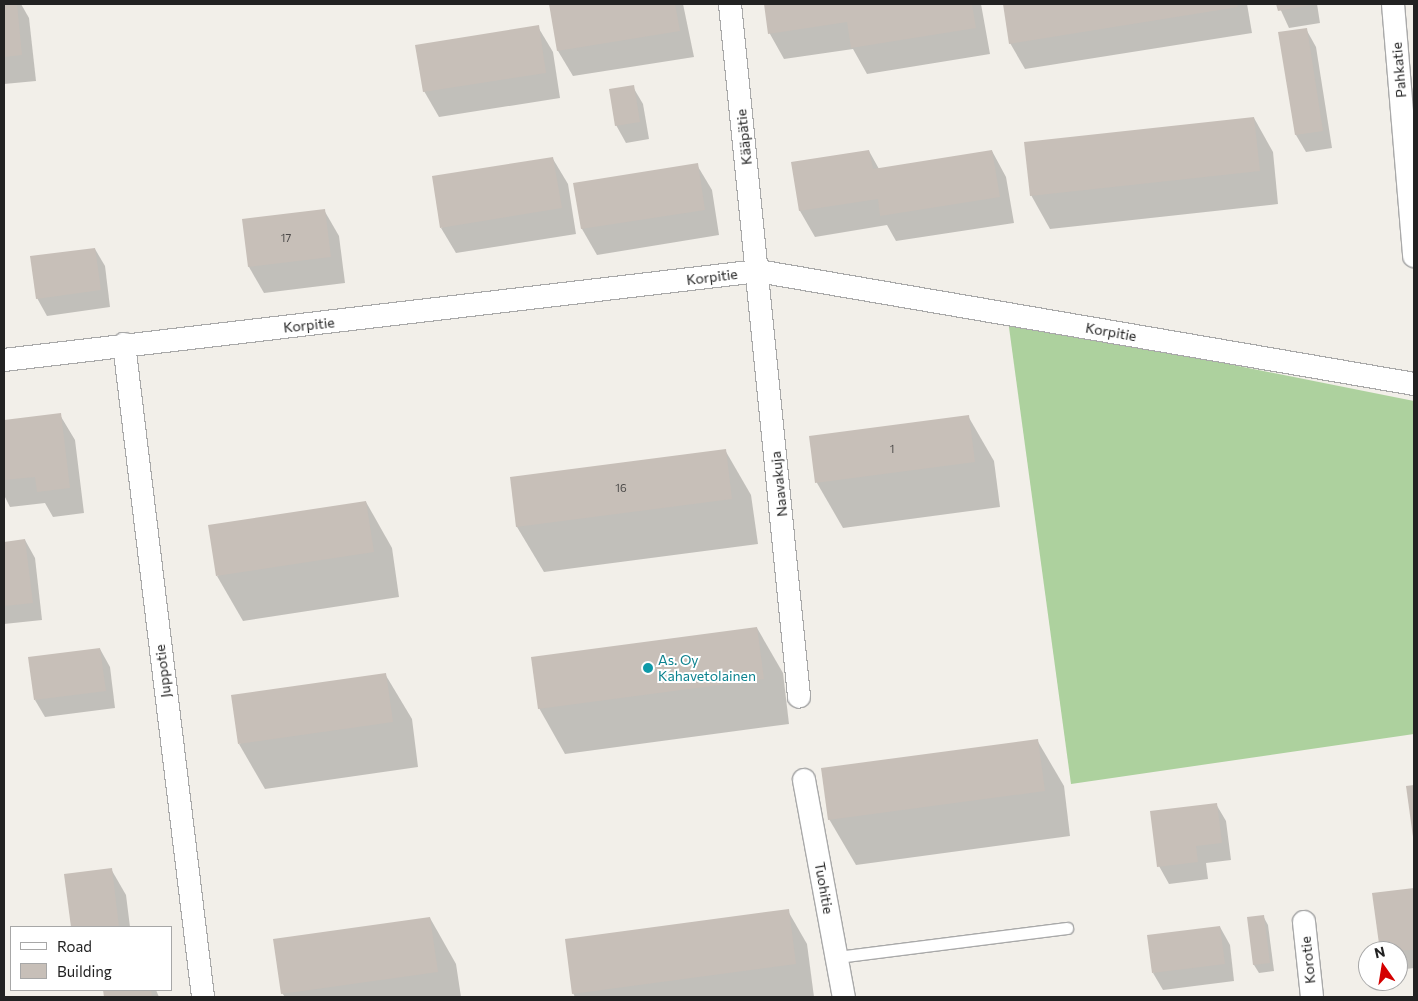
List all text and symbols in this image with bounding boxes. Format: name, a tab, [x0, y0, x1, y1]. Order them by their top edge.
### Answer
street label: Pahkatie	[1388, 41, 1410, 99]
street label: Kääpätie	[733, 108, 755, 166]
house number: 17	[281, 231, 291, 245]
street label: Korpitie	[685, 266, 739, 288]
street label: Korpitie	[283, 314, 335, 336]
street label: Korpitie	[1084, 319, 1138, 345]
house number: 1	[890, 442, 894, 456]
street label: Naavakuja	[767, 450, 791, 518]
house number: 16	[615, 481, 627, 495]
street label: Juppotie	[151, 643, 175, 699]
place label: As. Oy Kahavetolainen	[658, 652, 756, 684]
marker: As. Oy Kahavetolainen	[642, 662, 654, 674]
street label: Tuohitie	[811, 861, 837, 915]
legend	[10, 926, 172, 991]
street label: Korotie	[1297, 935, 1319, 985]
text: Road	[57, 937, 92, 955]
north arrow	[1358, 941, 1408, 991]
text: N	[1373, 942, 1387, 961]
text: Building	[57, 962, 112, 980]

